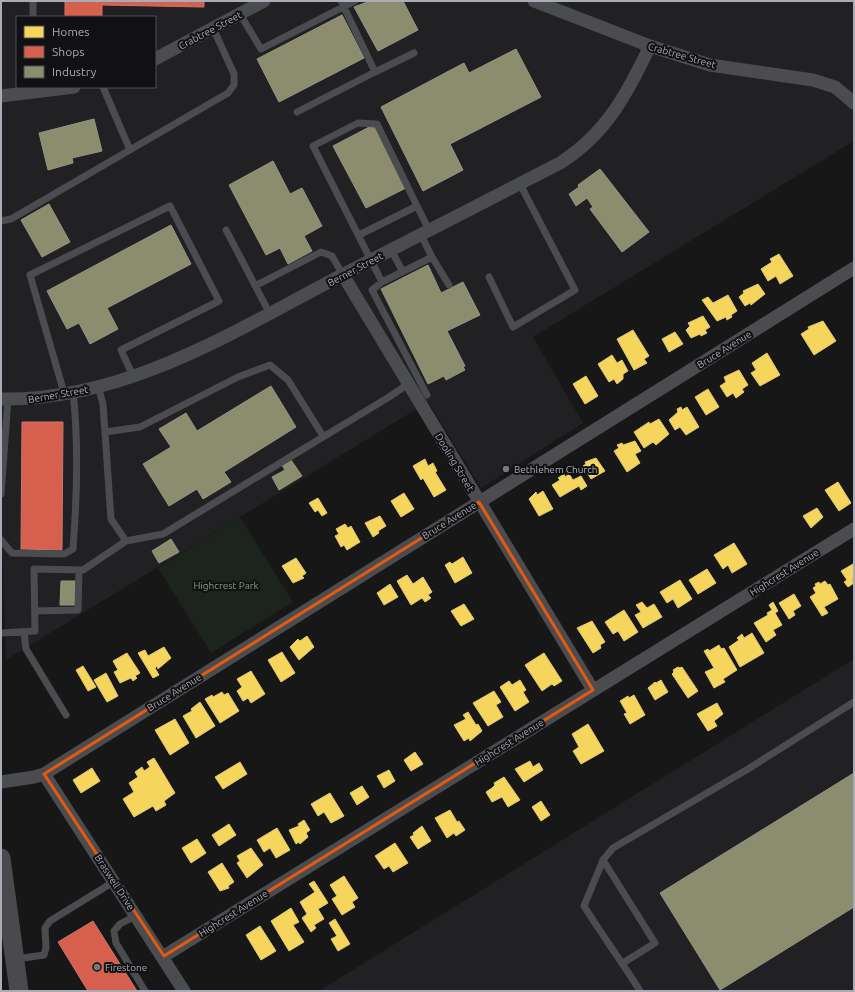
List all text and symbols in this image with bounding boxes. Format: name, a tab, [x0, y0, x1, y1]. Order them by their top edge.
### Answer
street label: Crabtree Street	[177, 9, 244, 52]
legend	[16, 16, 156, 88]
text: Homes	[52, 25, 90, 38]
street label: Crabtree Street	[647, 41, 717, 70]
text: Shops	[52, 45, 84, 58]
text: Industry	[52, 65, 97, 78]
street label: Berner Street	[326, 250, 385, 289]
street label: Bruce Avenue	[695, 328, 753, 371]
street label: Berner Street	[27, 384, 89, 405]
street label: Dooling Street	[433, 431, 476, 493]
marker: Bethlehem Church	[501, 464, 511, 474]
place label: Bethlehem Church	[514, 464, 598, 475]
street label: Bruce Avenue	[420, 499, 478, 542]
street label: Highcrest Avenue	[748, 547, 821, 598]
park label: Highcrest Park	[193, 580, 259, 591]
street label: Bruce Avenue	[145, 671, 203, 714]
street label: Highcrest Avenue	[473, 717, 546, 768]
street label: Braswell Drive	[93, 852, 137, 912]
street label: Highcrest Avenue	[197, 888, 270, 939]
marker: Firestone	[92, 962, 102, 972]
place label: Firestone	[105, 962, 147, 973]

